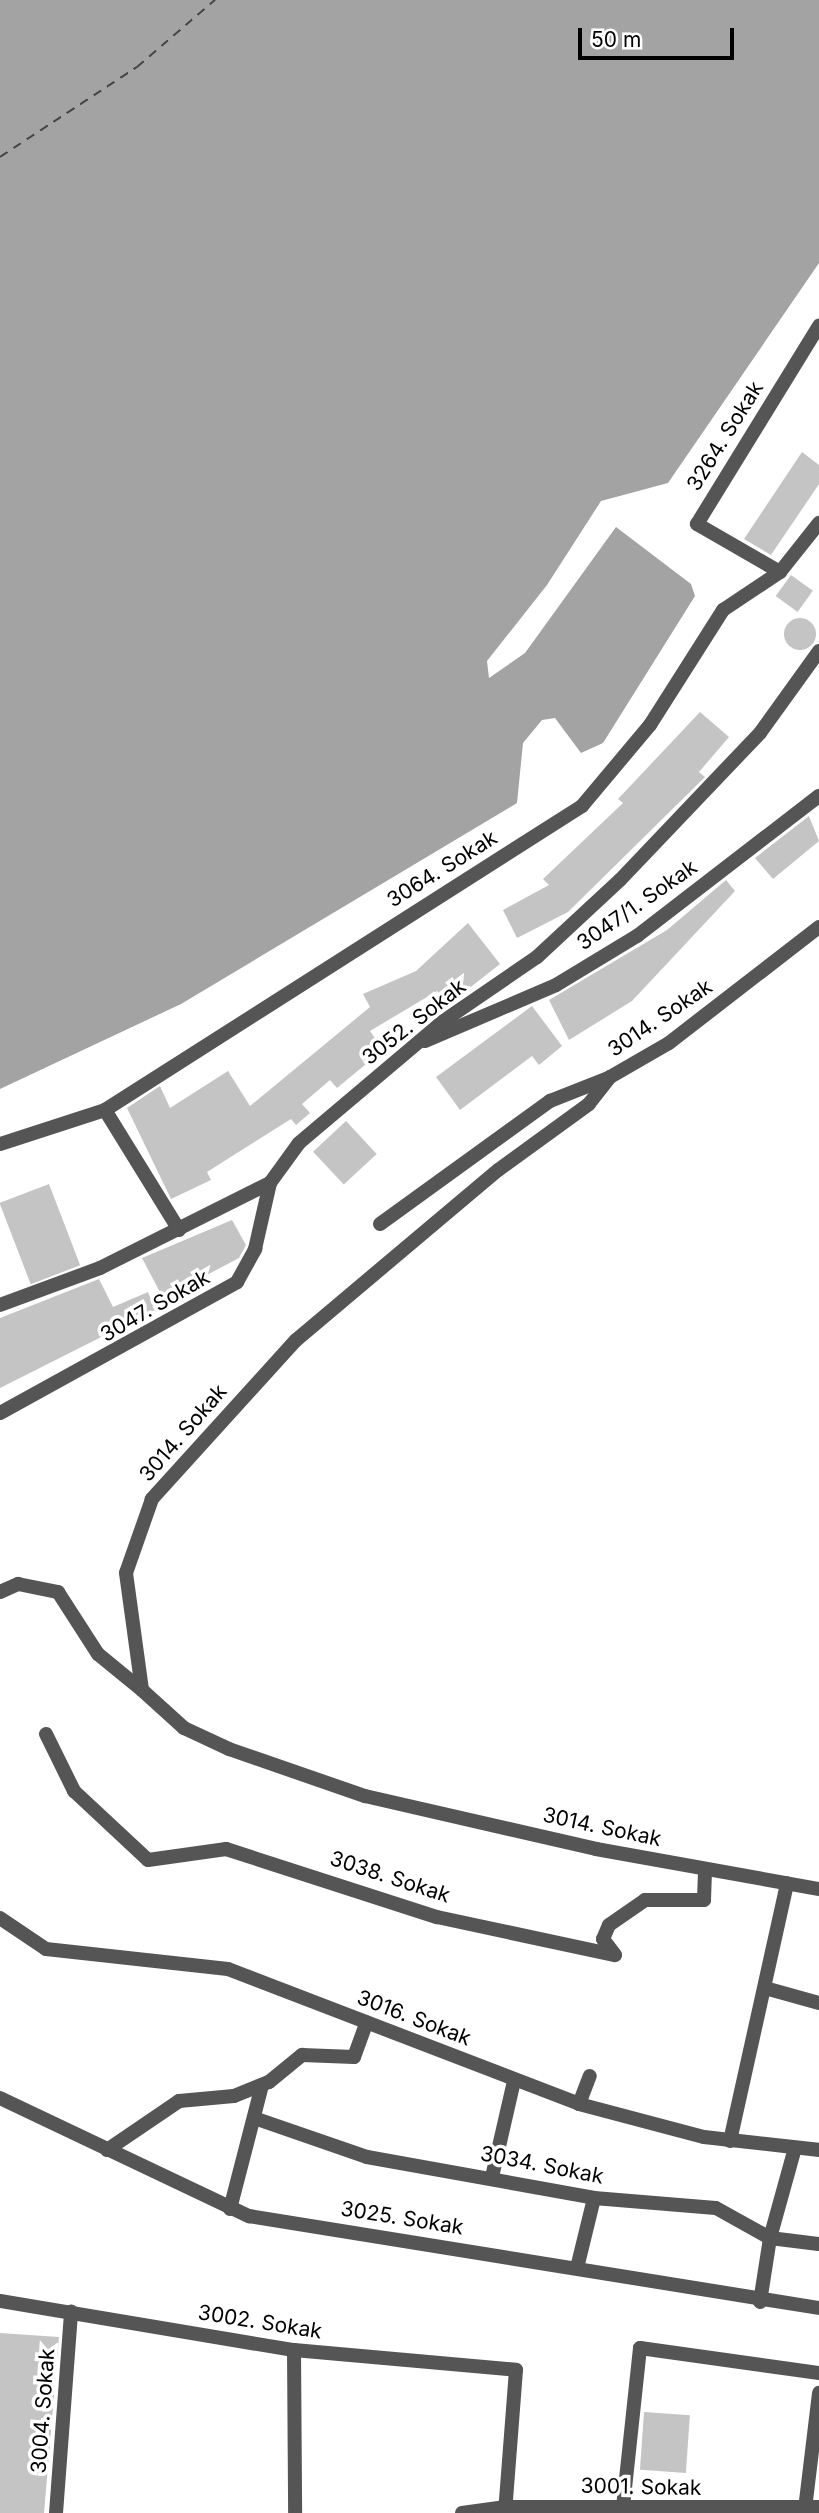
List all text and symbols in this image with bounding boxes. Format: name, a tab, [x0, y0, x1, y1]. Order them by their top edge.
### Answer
scale bar	[581, 14, 737, 58]
text: 50 m	[591, 27, 641, 52]
street label: 3264. Sokak	[681, 377, 769, 495]
street label: 3064. Sokak	[382, 825, 502, 913]
street label: 3047/1. Sokak	[572, 854, 702, 956]
street label: 3052. Sokak	[357, 974, 471, 1070]
street label: 3014. Sokak	[603, 974, 717, 1062]
street label: 3047. Sokak	[96, 1265, 214, 1347]
street label: 3014. Sokak	[134, 1379, 232, 1487]
street label: 3014. Sokak	[540, 1802, 664, 1852]
street label: 3038. Sokak	[327, 1846, 453, 1908]
street label: 3016. Sokak	[353, 1985, 475, 2051]
street label: 3034. Sokak	[478, 2141, 606, 2189]
street label: 3025. Sokak	[339, 2196, 465, 2240]
street label: 3002. Sokak	[196, 2300, 324, 2344]
street label: 3004. Sokak	[26, 2348, 60, 2474]
street label: 3001. Sokak	[580, 2473, 702, 2501]

